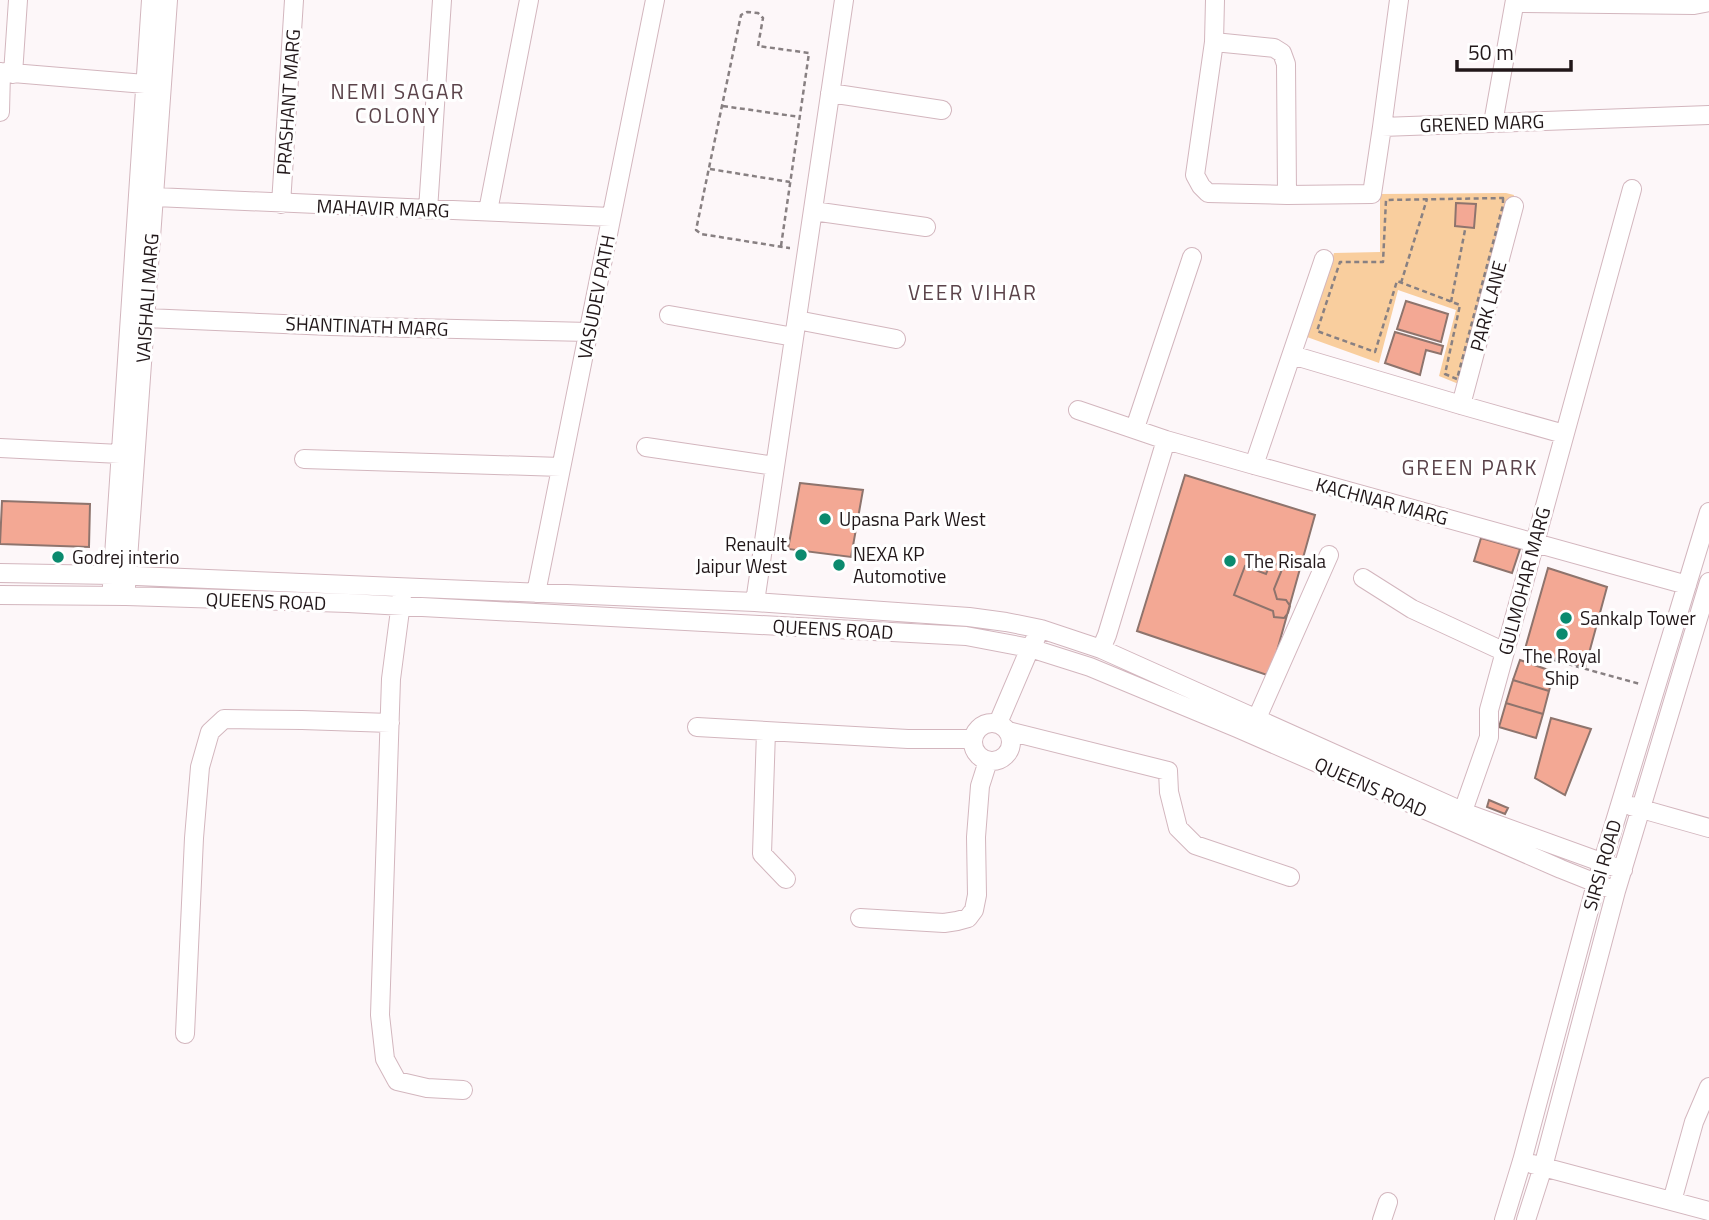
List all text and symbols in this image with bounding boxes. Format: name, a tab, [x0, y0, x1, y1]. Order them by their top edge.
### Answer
street label: PRASHANT MARG	[268, 28, 307, 176]
scale bar	[1457, 28, 1571, 72]
text: 50 m	[1468, 36, 1514, 68]
district label: NEMI SAGAR COLONY	[330, 75, 466, 131]
street label: GRENED MARG	[1419, 106, 1545, 139]
street label: MAHAVIR MARG	[316, 191, 450, 224]
street label: VAISHALI MARG	[128, 232, 165, 364]
street label: VASUDEV PATH	[569, 232, 622, 362]
street label: PARK LANE	[1462, 257, 1513, 354]
district label: VEER VIHAR	[908, 276, 1038, 308]
street label: SHANTINATH MARG	[285, 308, 449, 343]
district label: GREEN PARK	[1401, 451, 1539, 483]
street label: KACHNAR MARG	[1313, 469, 1451, 532]
place label: Upasna Park West	[839, 504, 986, 533]
street label: GULMOHAR MARG	[1490, 504, 1557, 658]
marker: Upasna Park West	[817, 511, 833, 527]
place label: Renault Jaipur West	[695, 529, 787, 580]
place label: NEXA KP Automotive	[853, 539, 946, 590]
place label: Godrej interio	[72, 542, 179, 571]
place label: The Risala	[1244, 546, 1327, 575]
marker: Renault Jaipur West	[793, 547, 809, 563]
marker: Godrej interio	[50, 549, 66, 565]
marker: The Risala	[1222, 553, 1238, 569]
marker: NEXA KP Automotive	[831, 557, 847, 573]
street label: QUEENS ROAD	[205, 584, 327, 617]
place label: Sankalp Tower	[1580, 603, 1696, 632]
marker: Sankalp Tower	[1558, 610, 1574, 626]
street label: QUEENS ROAD	[772, 611, 894, 646]
marker: The Royal Ship	[1554, 626, 1570, 642]
place label: The Royal Ship	[1523, 641, 1601, 692]
street label: QUEENS ROAD	[1310, 749, 1432, 824]
street label: SIRSI ROAD	[1575, 816, 1628, 914]

